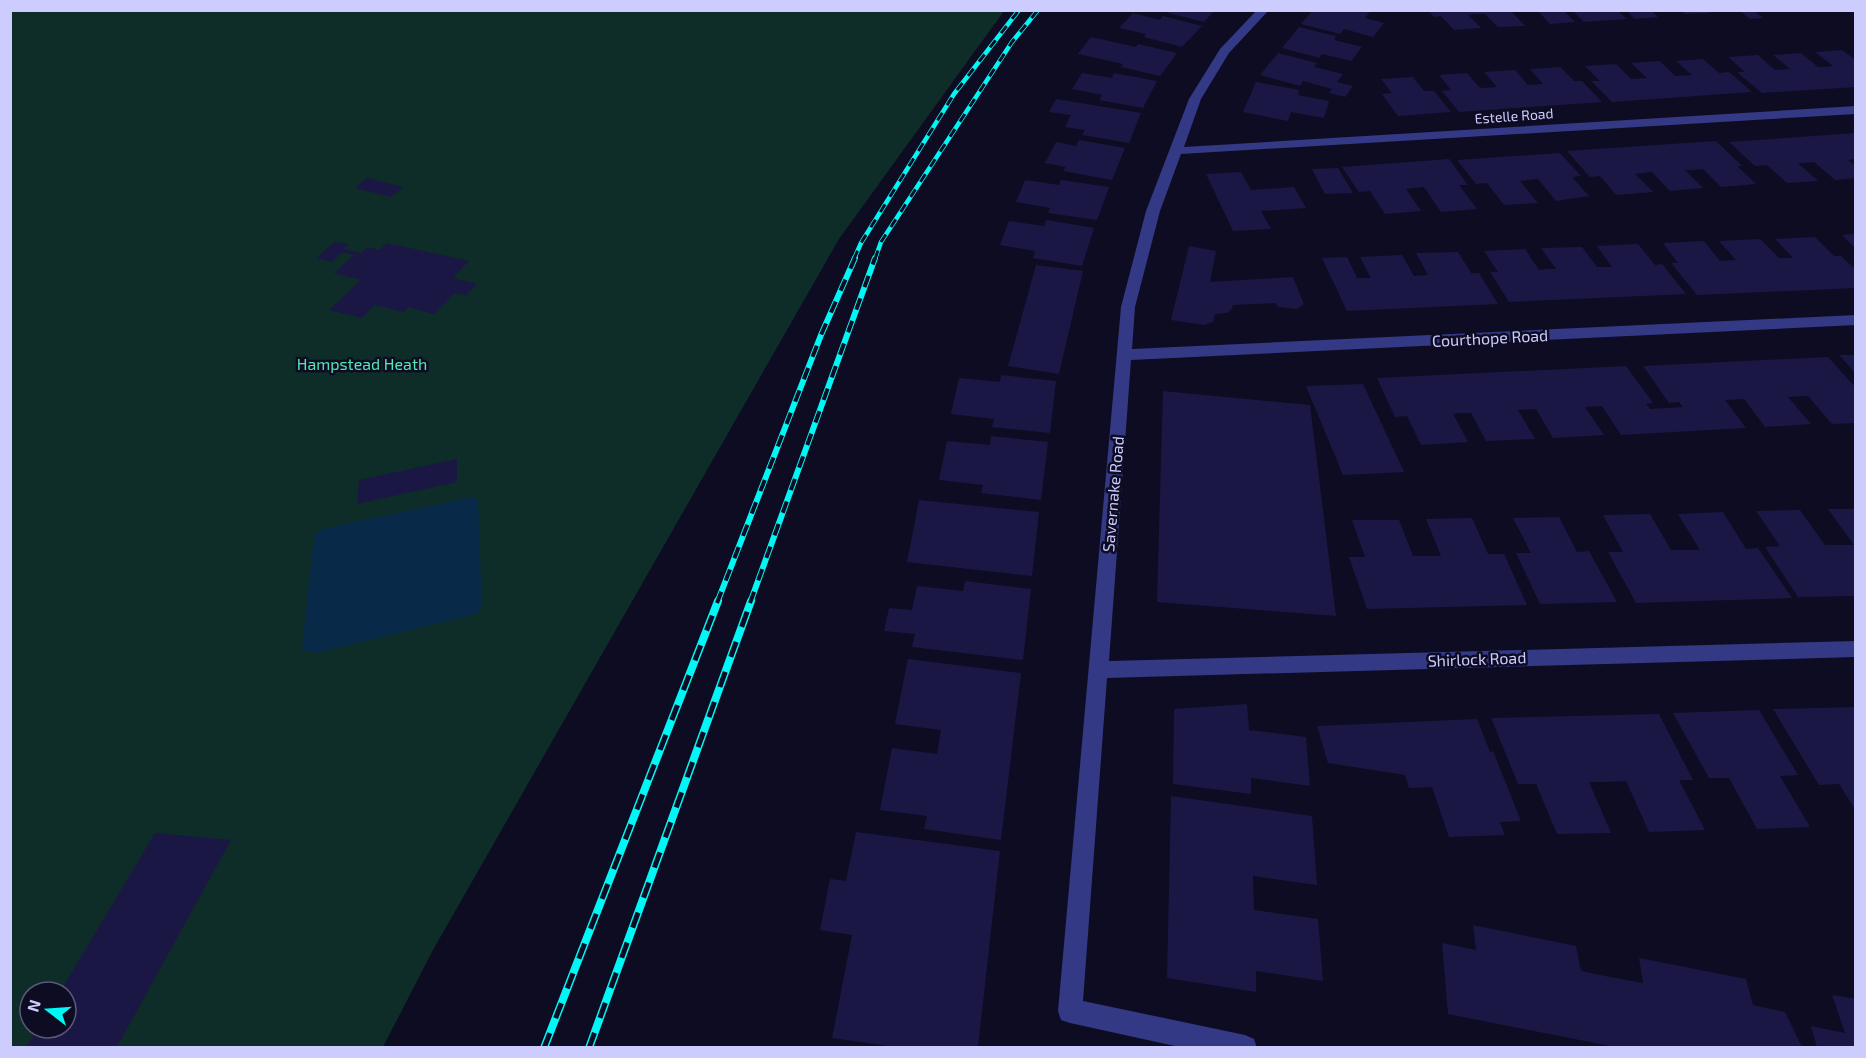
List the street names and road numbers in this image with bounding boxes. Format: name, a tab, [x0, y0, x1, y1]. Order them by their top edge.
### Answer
street label: Estelle Road	[1474, 104, 1554, 127]
street label: Courthope Road	[1431, 325, 1549, 350]
street label: Savernake Road	[1098, 435, 1127, 553]
street label: Shirlock Road	[1427, 647, 1527, 670]

